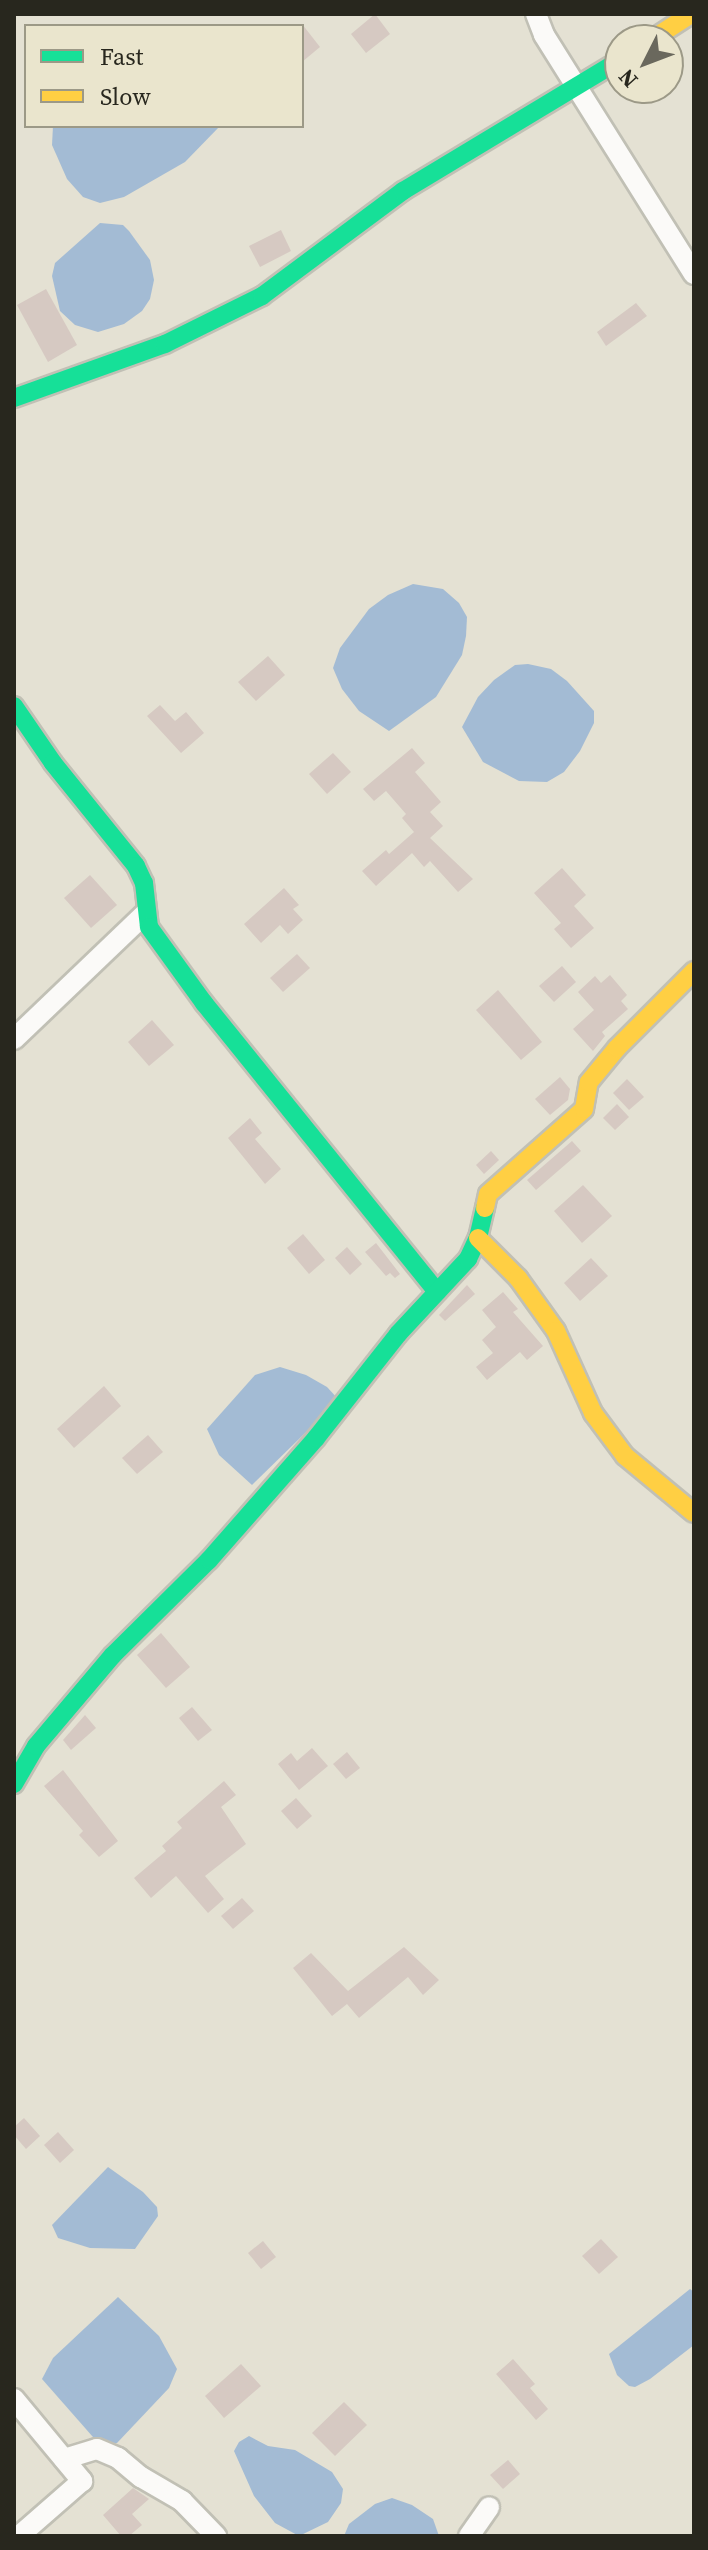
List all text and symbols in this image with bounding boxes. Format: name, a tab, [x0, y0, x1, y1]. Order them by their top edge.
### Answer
legend	[24, 24, 304, 128]
north arrow	[604, 24, 684, 104]
text: Fast	[100, 40, 143, 73]
text: N	[611, 63, 644, 95]
text: Slow	[100, 80, 151, 113]

